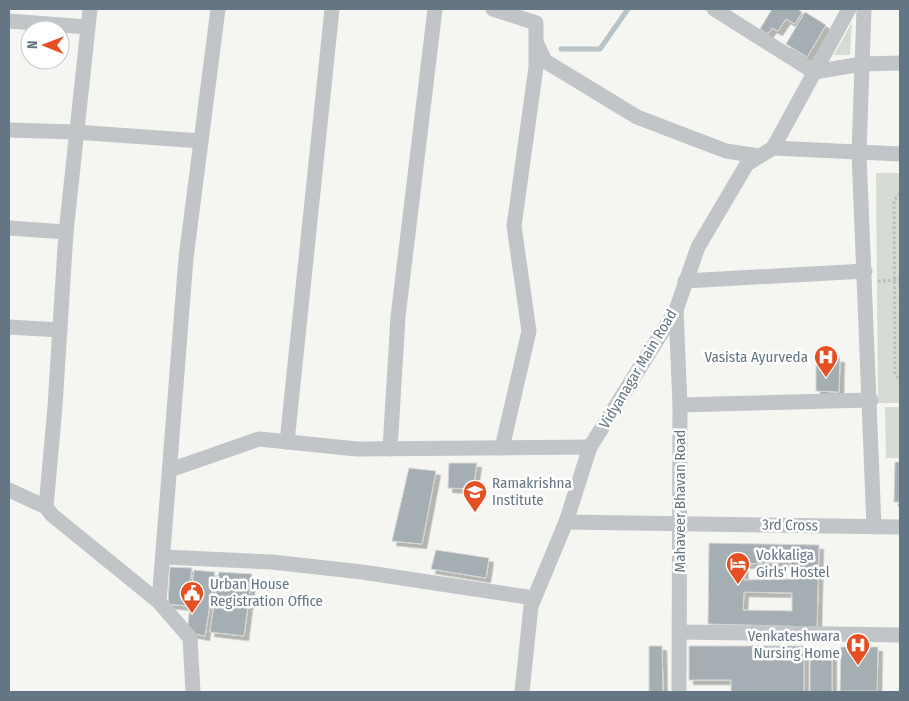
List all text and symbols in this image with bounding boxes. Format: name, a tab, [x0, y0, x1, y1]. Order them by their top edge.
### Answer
north arrow	[20, 20, 70, 70]
text: N	[24, 40, 41, 49]
street label: Vidyanagar Main Road	[595, 306, 681, 432]
hospital icon: Vasista Ayurveda	[813, 344, 839, 378]
place label: Vasista Ayurveda	[704, 348, 808, 366]
street label: Mahaveer Bhavan Road	[671, 430, 689, 572]
place label: Ramakrishna Institute	[492, 474, 572, 509]
school or university icon: Ramakrishna Institute	[462, 479, 488, 513]
street label: 3rd Cross	[762, 516, 818, 534]
place label: Vokkaliga Girls' Hostel	[756, 546, 830, 581]
hotel icon: Vokkaliga Girls' Hostel	[725, 551, 751, 585]
place label: Urban House Registration Office	[210, 575, 323, 610]
public building icon: Urban House Registration Office	[179, 580, 205, 614]
place label: Venkateshwara Nursing Home	[748, 627, 840, 662]
hospital icon: Venkateshwara Nursing Home	[845, 632, 871, 666]

